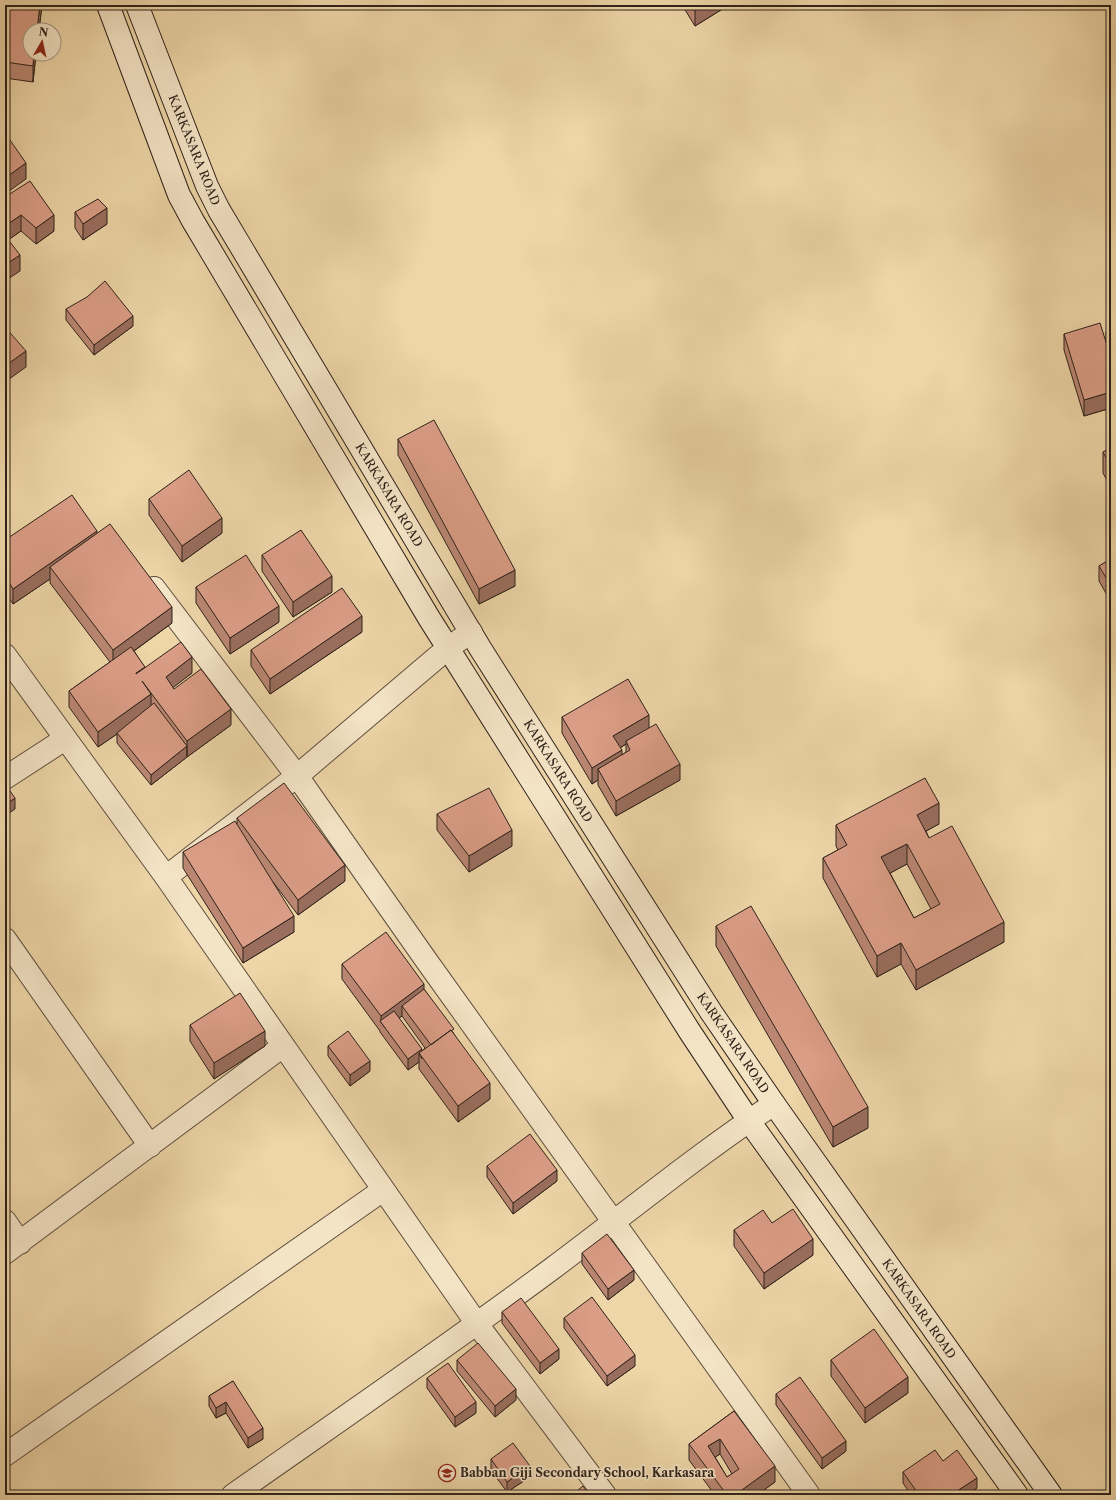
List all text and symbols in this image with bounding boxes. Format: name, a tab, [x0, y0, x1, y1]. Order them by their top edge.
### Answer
north arrow	[22, 22, 62, 62]
text: N	[38, 24, 50, 40]
street label: KARKASARA ROAD	[165, 92, 224, 208]
street label: KARKASARA ROAD	[353, 440, 426, 550]
street label: KARKASARA ROAD	[521, 717, 596, 825]
street label: KARKASARA ROAD	[694, 989, 773, 1096]
street label: KARKASARA ROAD	[879, 1256, 960, 1362]
school or university icon: Babban Giji Secondary School, Karkasara	[437, 1463, 457, 1483]
place label: Babban Giji Secondary School, Karkasara	[460, 1465, 715, 1480]

